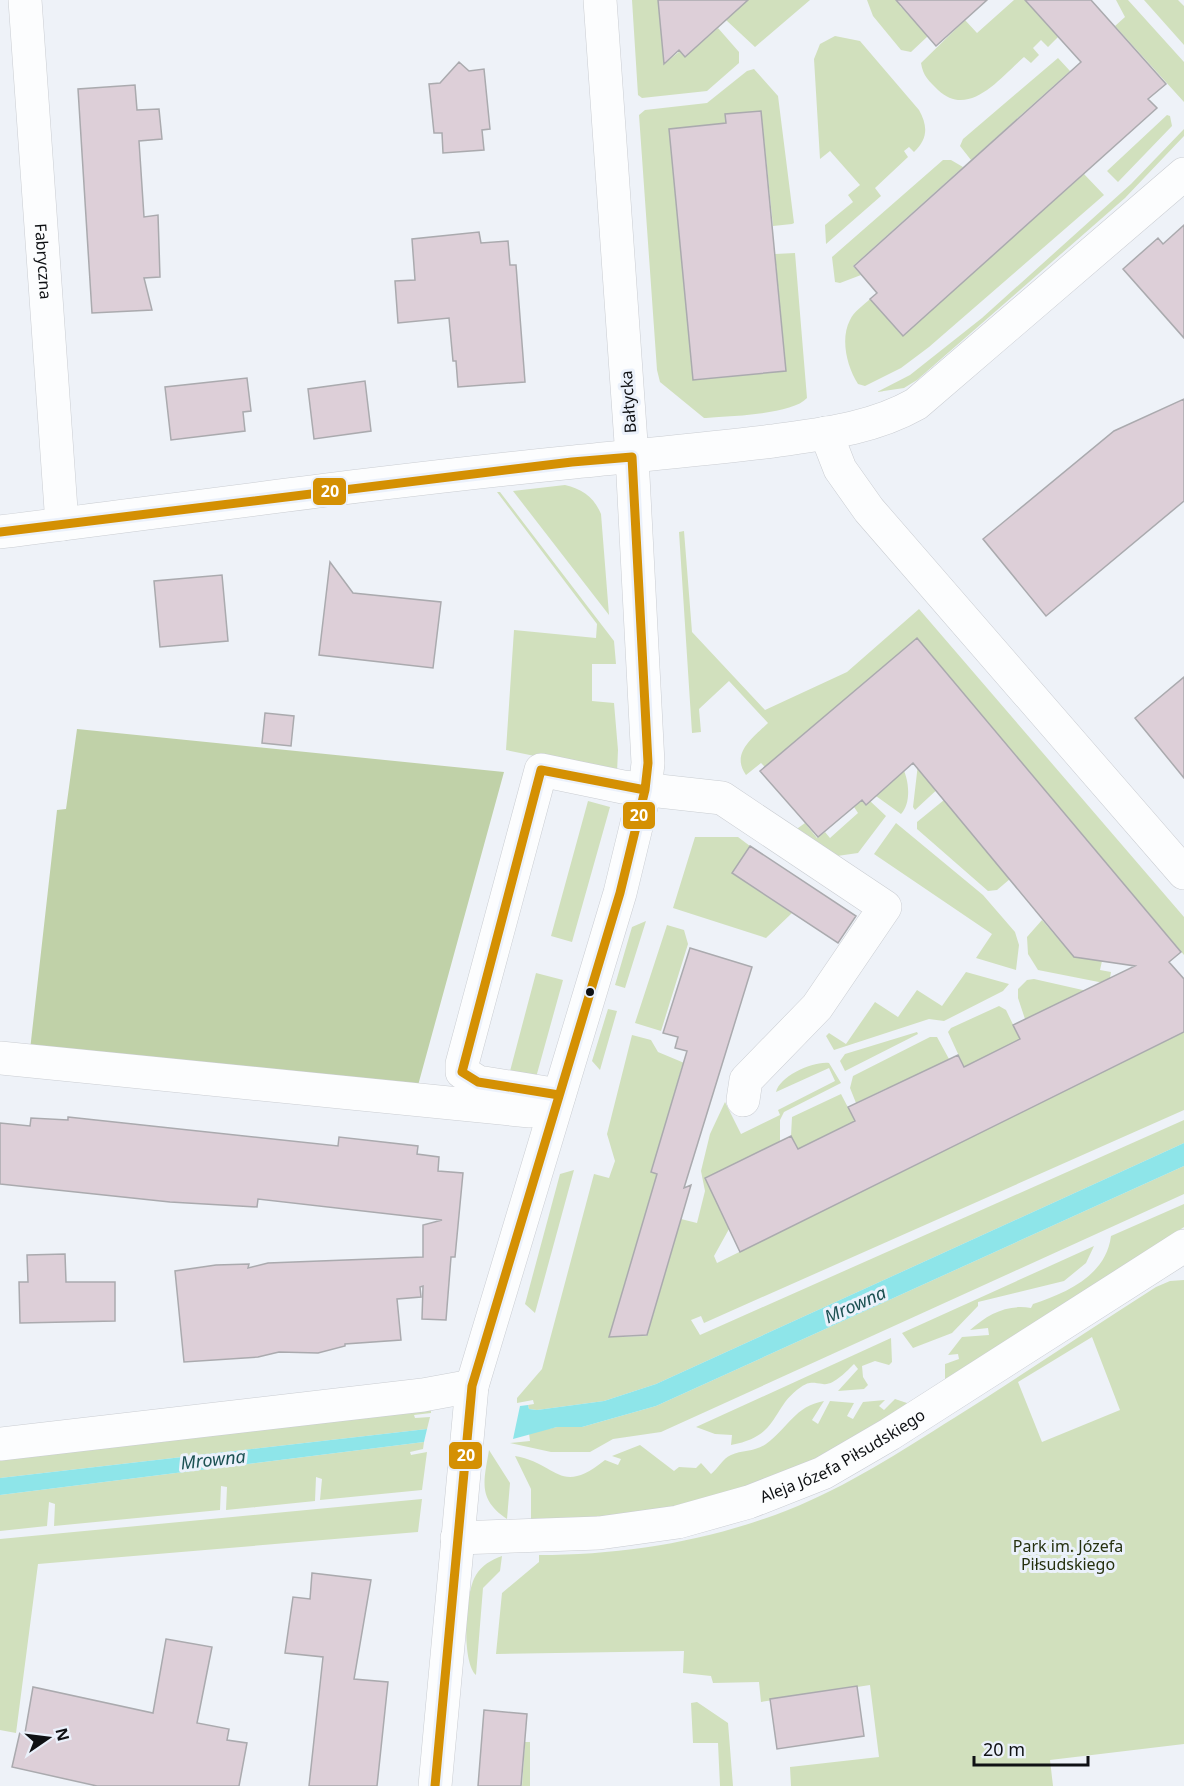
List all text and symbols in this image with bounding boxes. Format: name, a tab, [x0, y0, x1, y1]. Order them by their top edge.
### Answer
street label: Fabryczna	[30, 223, 57, 300]
street label: Bałtycka	[615, 370, 641, 434]
line badge: 20	[312, 477, 347, 506]
text: 20	[321, 480, 339, 502]
line badge: 20	[622, 801, 656, 830]
text: 20	[630, 804, 648, 826]
unlabelled marker	[584, 986, 596, 998]
water label: Mrowna	[820, 1280, 890, 1328]
street label: Aleja Józefa Piłsudskiego	[756, 1403, 929, 1508]
line badge: 20	[448, 1441, 483, 1470]
water label: Mrowna	[179, 1444, 247, 1474]
text: 20	[457, 1444, 475, 1466]
park label: Park im. Józefa Piłsudskiego	[1013, 1535, 1123, 1575]
north arrow	[18, 1708, 78, 1768]
text: N	[50, 1725, 75, 1743]
scale bar	[974, 1729, 1088, 1767]
text: 20 m	[983, 1737, 1025, 1761]

